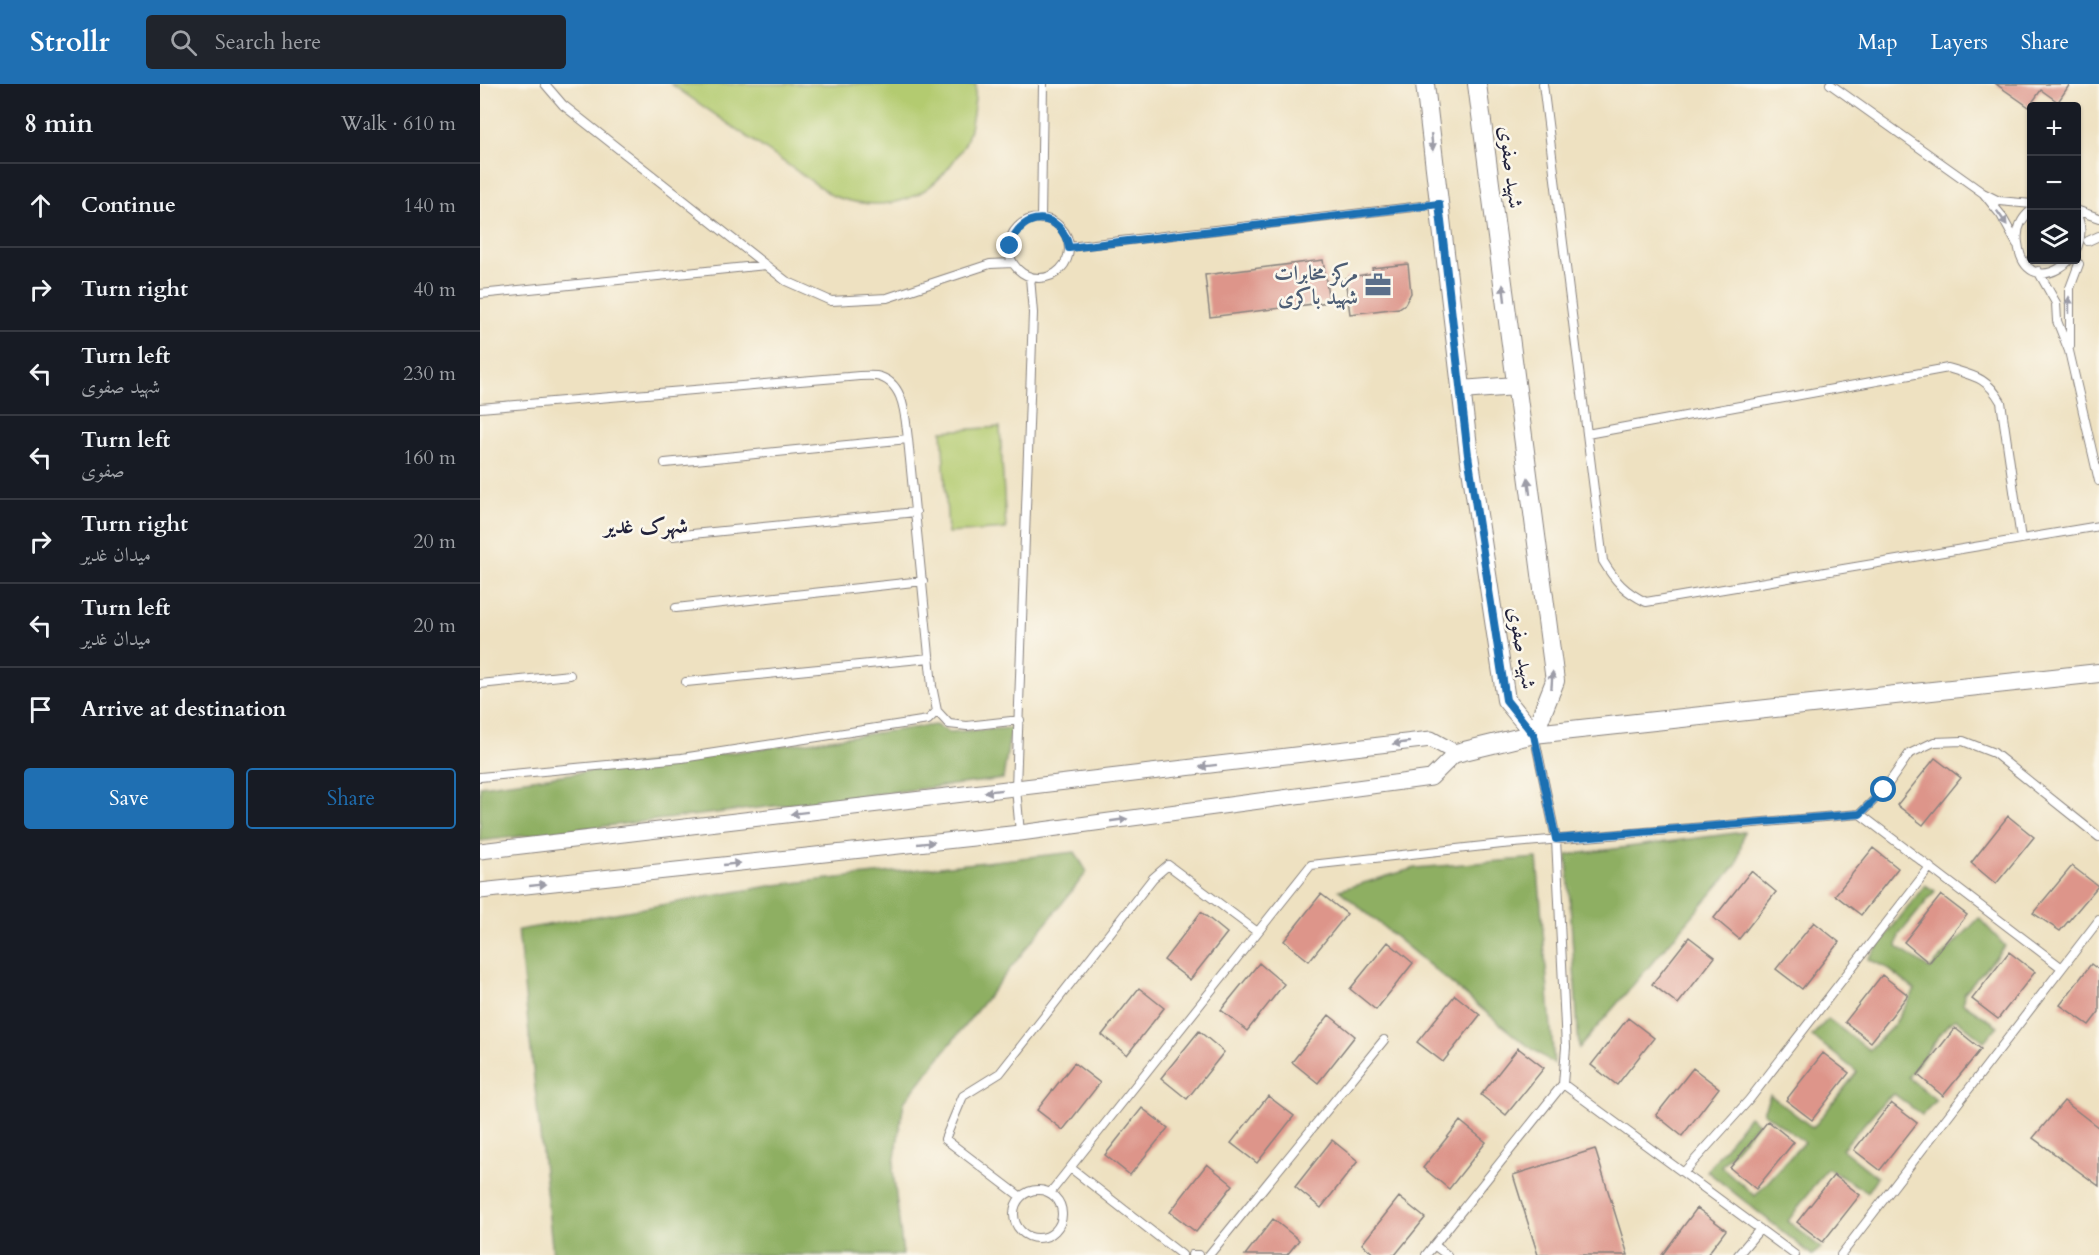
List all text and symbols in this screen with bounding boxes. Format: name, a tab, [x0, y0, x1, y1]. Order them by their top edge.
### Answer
search box	[146, 15, 566, 69]
text: Strollr	[30, 23, 110, 61]
icon: search	[167, 26, 200, 59]
text: Search here	[215, 27, 321, 57]
text: Map	[1858, 28, 1898, 57]
text: Layers	[1931, 28, 1988, 57]
text: Share	[2021, 28, 2069, 57]
map controls	[2027, 102, 2081, 264]
button: +	[2027, 102, 2081, 156]
text: 8 min	[24, 106, 93, 141]
text: Walk · 610 m	[341, 110, 456, 137]
street label: شهید صفوی	[1492, 124, 1530, 210]
one-way arrow	[1427, 133, 1437, 152]
button: −	[2027, 156, 2081, 210]
icon: ahead	[24, 189, 57, 222]
text: Continue	[81, 190, 176, 220]
text: 140 m	[403, 192, 456, 219]
one-way arrow	[1996, 210, 2008, 226]
button: layers	[2027, 210, 2081, 264]
route end	[996, 232, 1022, 258]
place label: مرکز مخابرات شهید باکری	[1274, 259, 1358, 312]
office icon: مرکز مخابرات شهید باکری	[1363, 270, 1393, 300]
icon: right	[24, 273, 57, 306]
text: Turn right	[81, 274, 188, 304]
text: 40 m	[413, 276, 456, 303]
one-way arrow	[1500, 283, 1509, 302]
one-way arrow	[2064, 296, 2074, 315]
text: Turn left	[81, 341, 170, 371]
icon: left	[24, 357, 57, 390]
text: 230 m	[403, 360, 456, 387]
text: شهید صفوی	[81, 373, 160, 400]
text: Turn left	[81, 425, 170, 455]
icon: left	[24, 441, 57, 474]
text: 160 m	[403, 444, 456, 471]
text: صفوی	[81, 457, 125, 484]
one-way arrow	[1525, 477, 1534, 496]
text: Turn right	[81, 509, 188, 539]
district label: شهرک غدیر	[602, 511, 688, 541]
icon: right	[24, 525, 57, 558]
text: 20 m	[413, 528, 456, 555]
text: میدان غدیر	[81, 541, 151, 568]
text: Turn left	[81, 593, 170, 623]
street label: شهید صفوی	[1500, 604, 1544, 692]
icon: left	[24, 609, 57, 642]
text: 20 m	[413, 612, 456, 639]
text: میدان غدیر	[81, 625, 151, 652]
one-way arrow	[1548, 670, 1557, 689]
icon: arrive	[24, 693, 57, 726]
text: Arrive at destination	[81, 694, 286, 724]
one-way arrow	[1392, 739, 1411, 748]
one-way arrow	[1198, 761, 1217, 771]
button: Save	[24, 768, 234, 829]
button: Share	[246, 768, 456, 829]
route start	[1870, 776, 1896, 802]
one-way arrow	[984, 786, 1003, 795]
one-way arrow	[790, 809, 809, 818]
one-way arrow	[1110, 815, 1129, 824]
one-way arrow	[916, 838, 935, 848]
one-way arrow	[723, 859, 742, 869]
one-way arrow	[529, 880, 548, 890]

